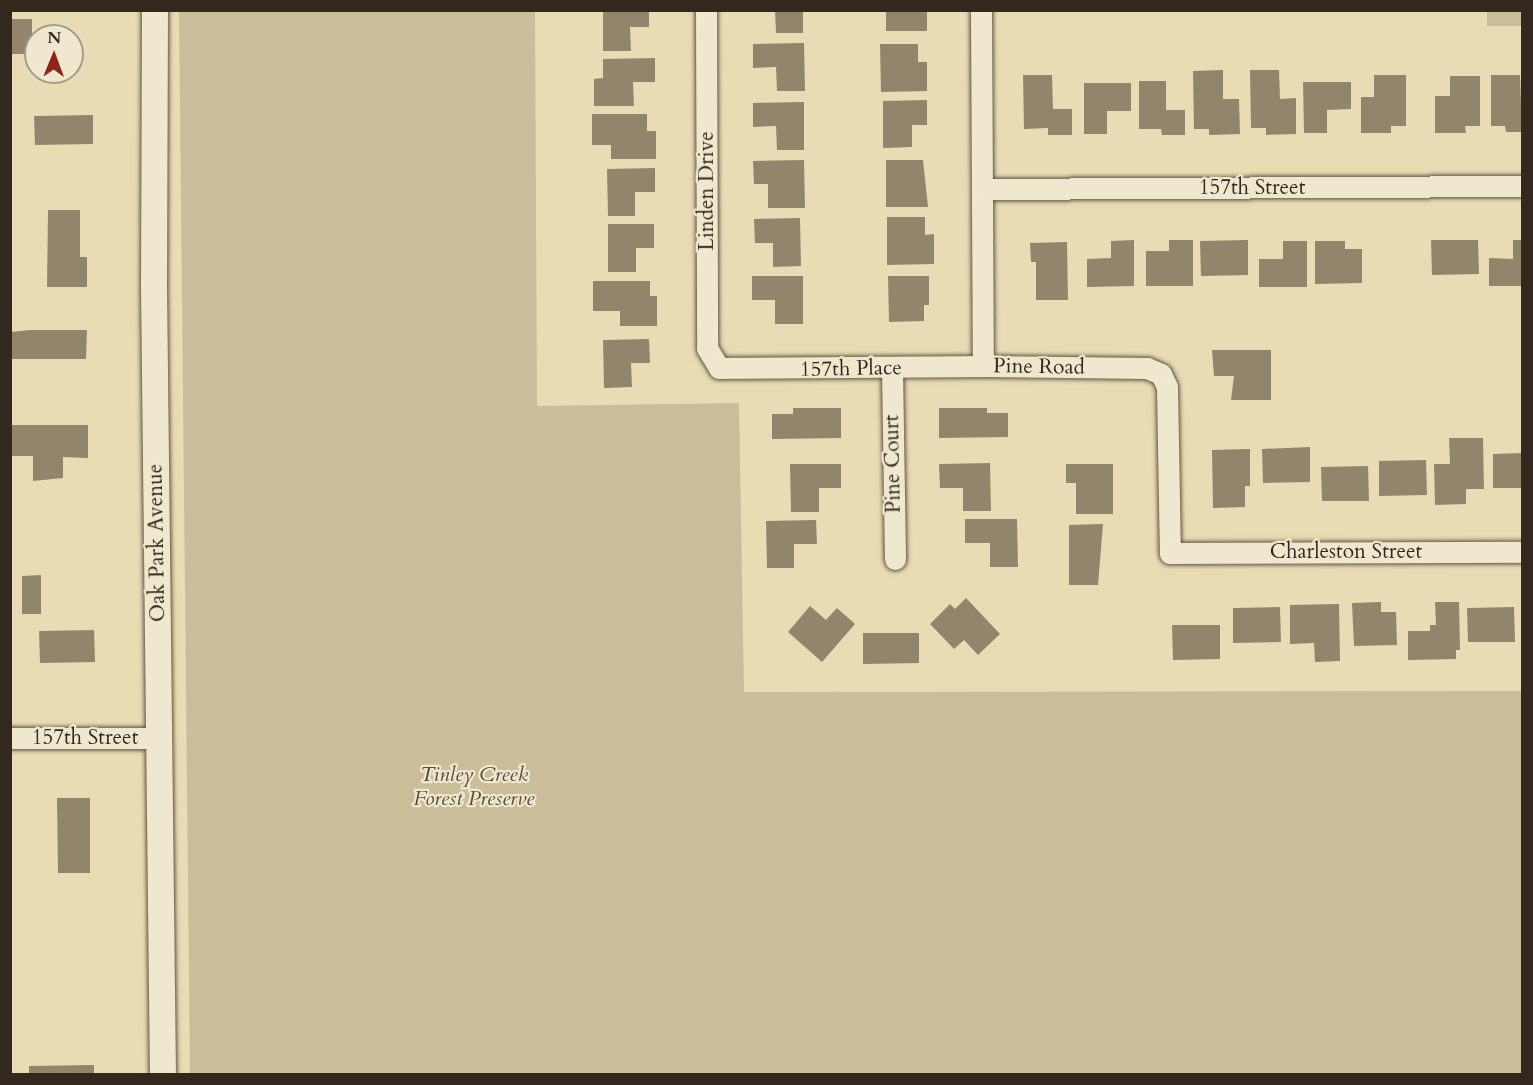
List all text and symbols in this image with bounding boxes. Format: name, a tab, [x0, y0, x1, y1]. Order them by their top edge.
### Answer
north arrow	[24, 24, 84, 84]
text: N	[47, 27, 61, 49]
street label: Linden Drive	[694, 131, 720, 251]
street label: 157th Street	[1199, 175, 1305, 201]
street label: Pine Road	[993, 354, 1085, 380]
street label: 157th Place	[800, 356, 902, 382]
street label: Pine Court	[880, 414, 906, 514]
street label: Oak Park Avenue	[143, 464, 171, 622]
street label: Charleston Street	[1270, 539, 1422, 565]
street label: 157th Street	[32, 725, 138, 751]
park label: Tinley Creek Forest Preserve	[414, 762, 534, 812]

